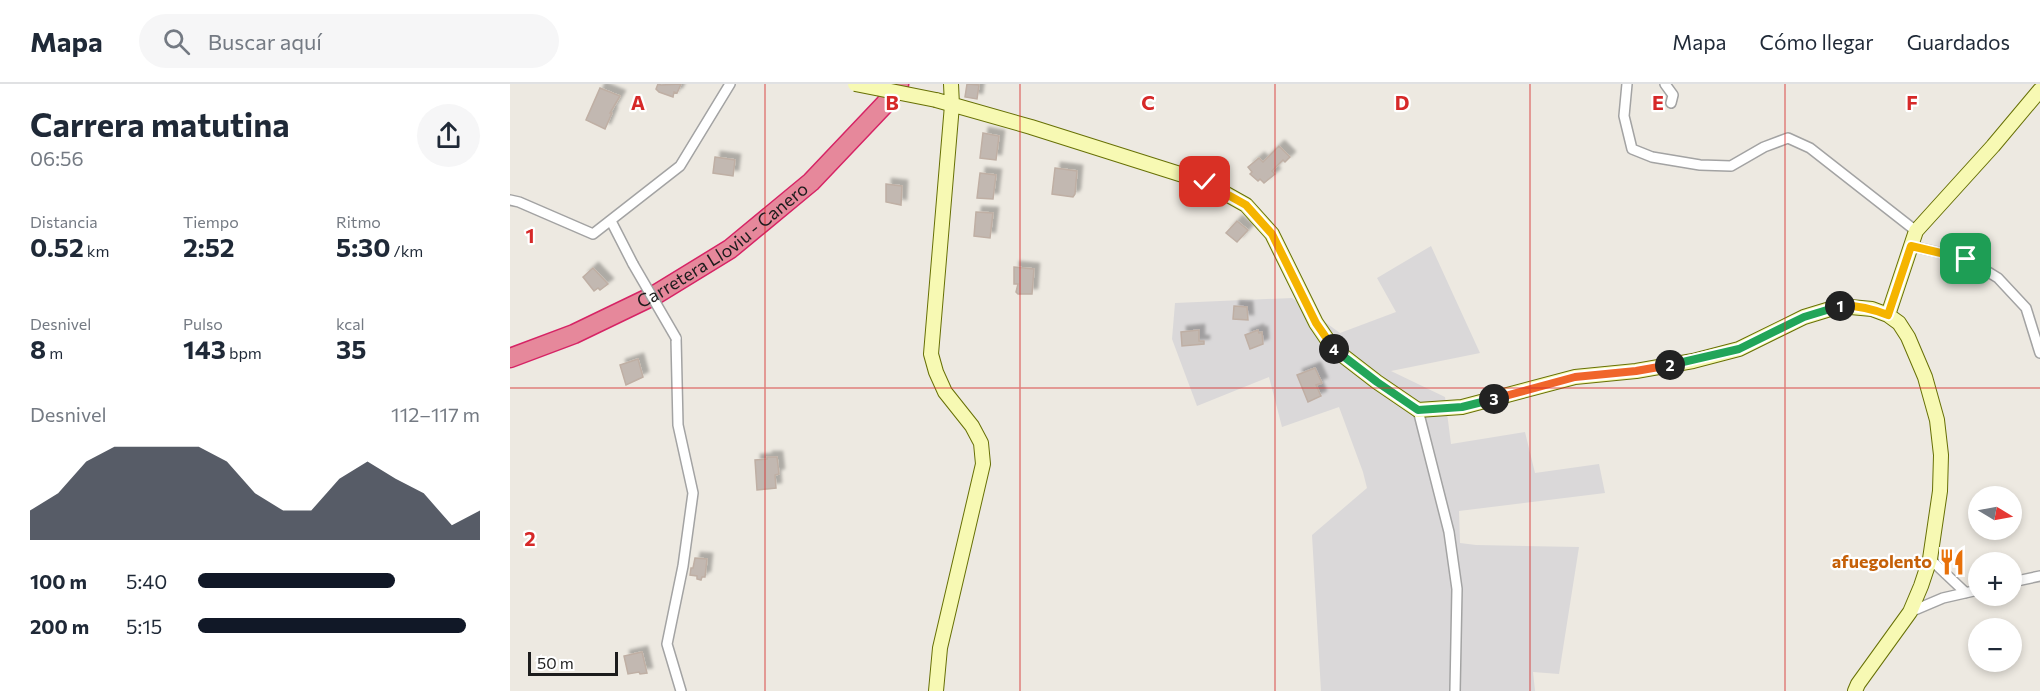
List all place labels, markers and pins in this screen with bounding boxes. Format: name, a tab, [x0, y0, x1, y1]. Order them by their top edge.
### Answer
pin	[1179, 156, 1230, 207]
pin	[1940, 233, 1991, 284]
pin: 1	[1825, 291, 1855, 321]
pin: 4	[1319, 334, 1349, 364]
pin: 2	[1655, 350, 1685, 380]
pin: 3	[1479, 384, 1509, 414]
restaurant icon: afuegolento	[1937, 547, 1967, 577]
place label: afuegolento	[1832, 550, 1932, 572]

